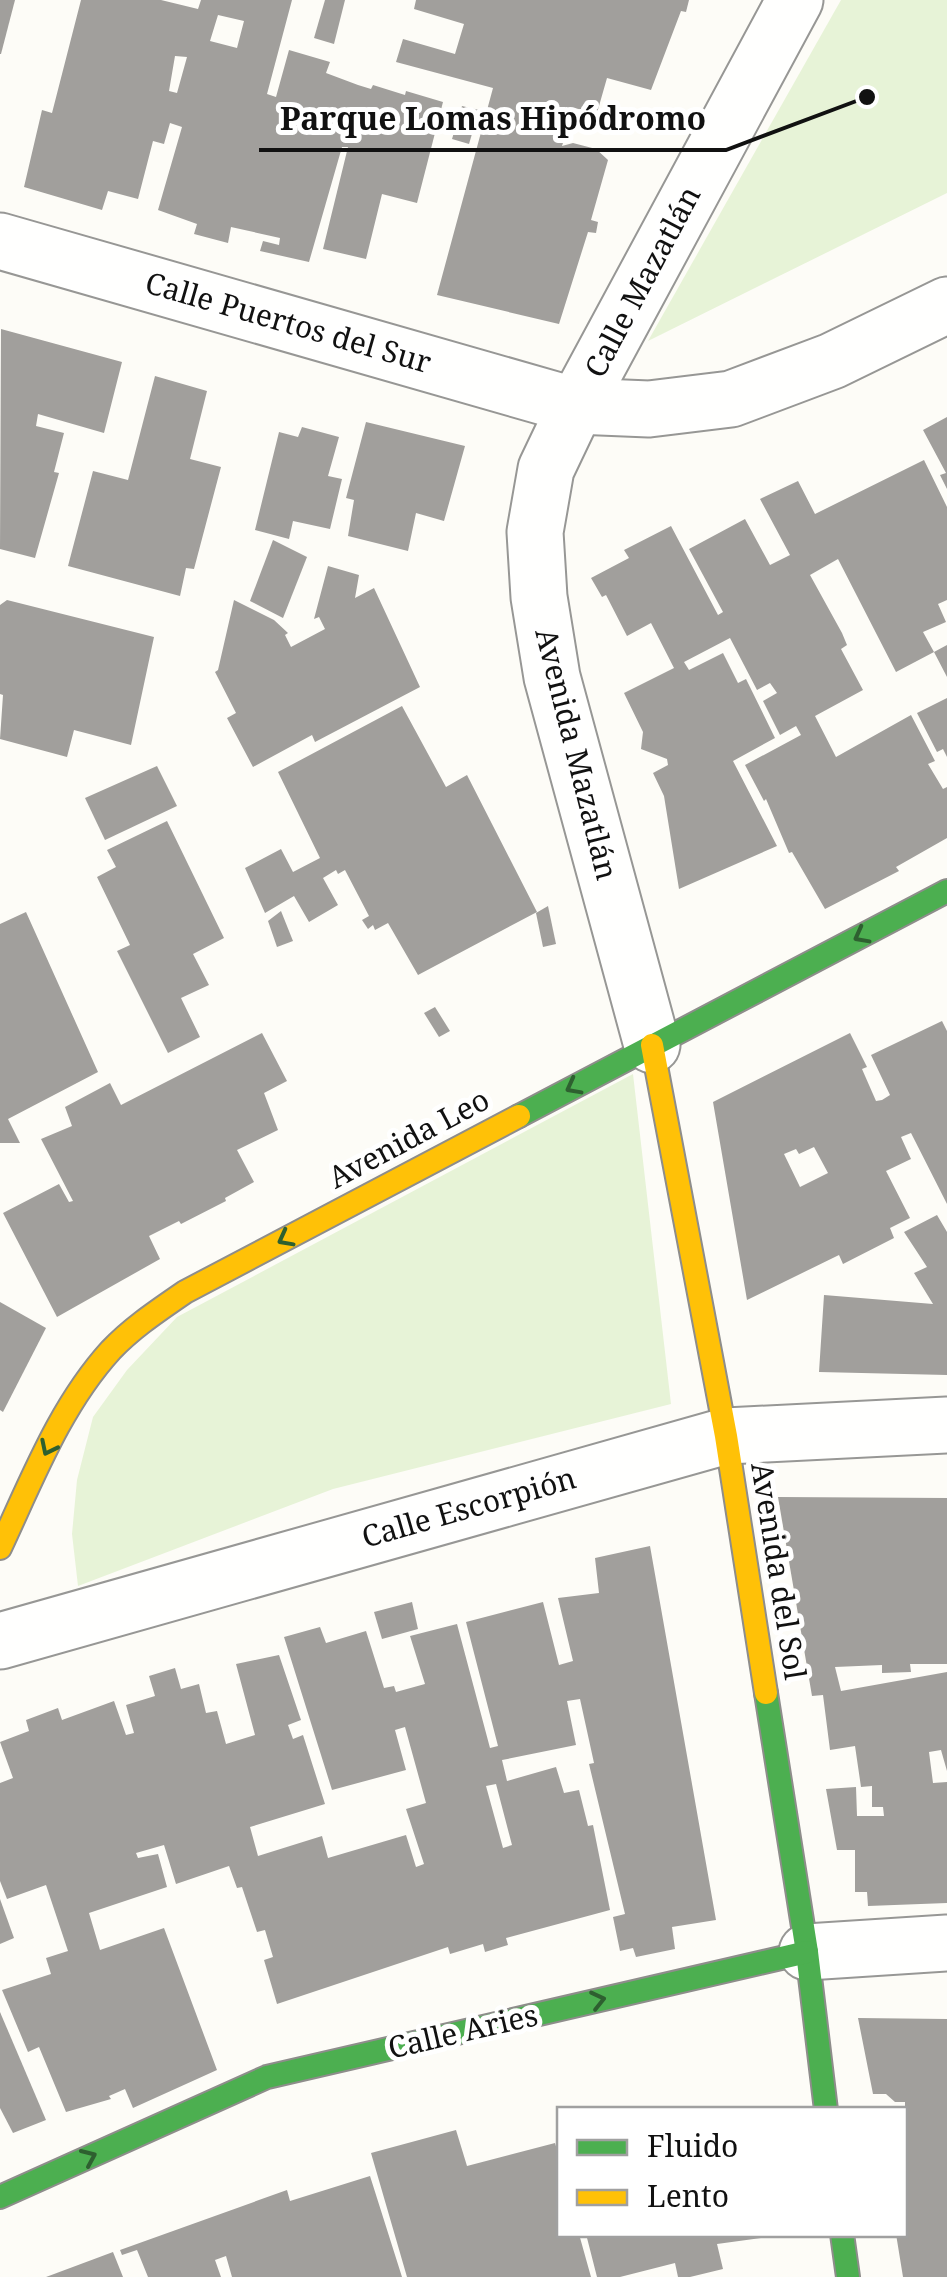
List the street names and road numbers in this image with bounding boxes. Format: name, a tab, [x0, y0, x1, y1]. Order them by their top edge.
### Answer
street label: Calle Mazatlán	[574, 178, 709, 384]
street label: Calle Puertos del Sur	[141, 261, 436, 382]
street label: Avenida Mazatlán	[526, 623, 629, 884]
street label: Avenida Leo	[321, 1078, 496, 1197]
street label: Calle Escorpión	[357, 1456, 580, 1557]
street label: Avenida del Sol	[742, 1459, 817, 1682]
street label: Calle Aries	[384, 1993, 541, 2068]

